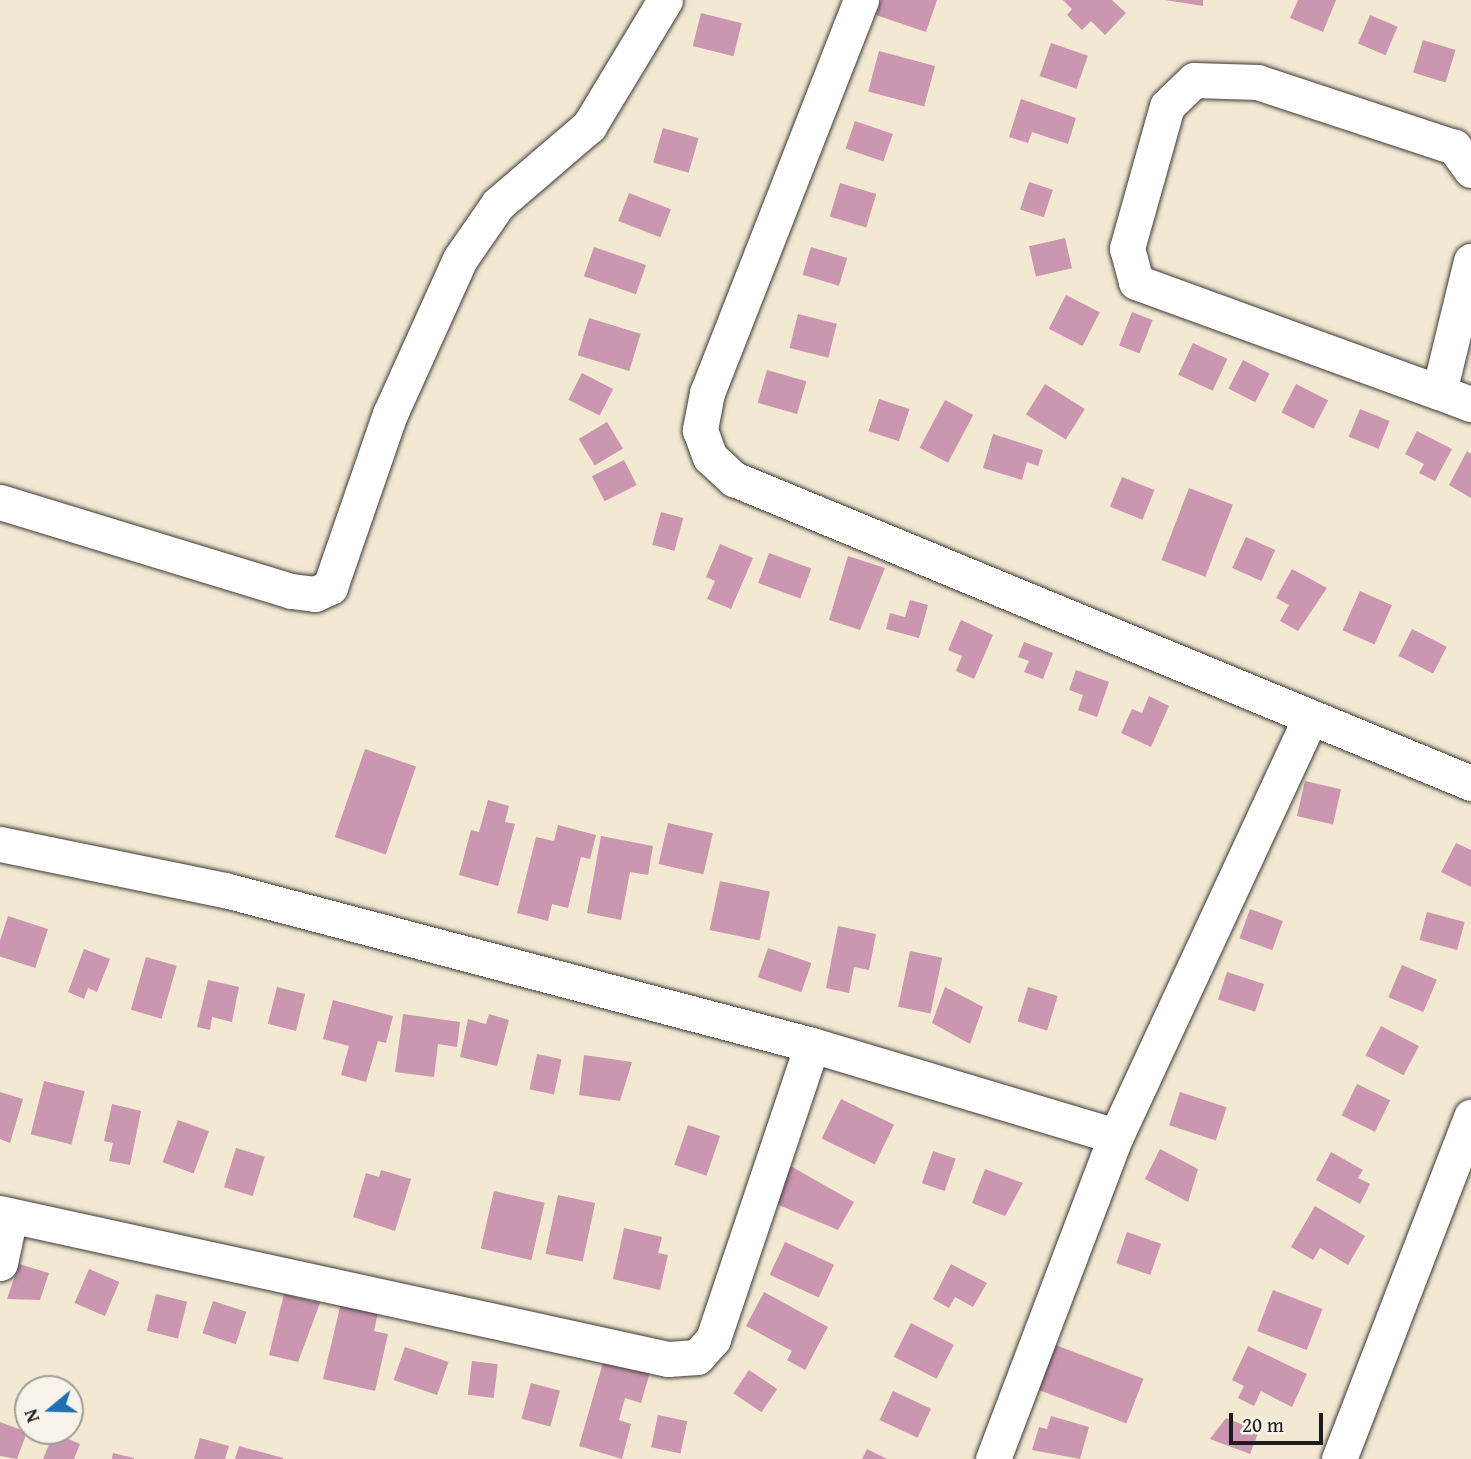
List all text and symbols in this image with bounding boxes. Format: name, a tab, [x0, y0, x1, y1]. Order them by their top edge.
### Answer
north arrow	[14, 1375, 84, 1445]
scale bar	[1233, 1400, 1328, 1444]
text: N	[16, 1406, 46, 1427]
text: 20 m	[1242, 1409, 1284, 1440]

